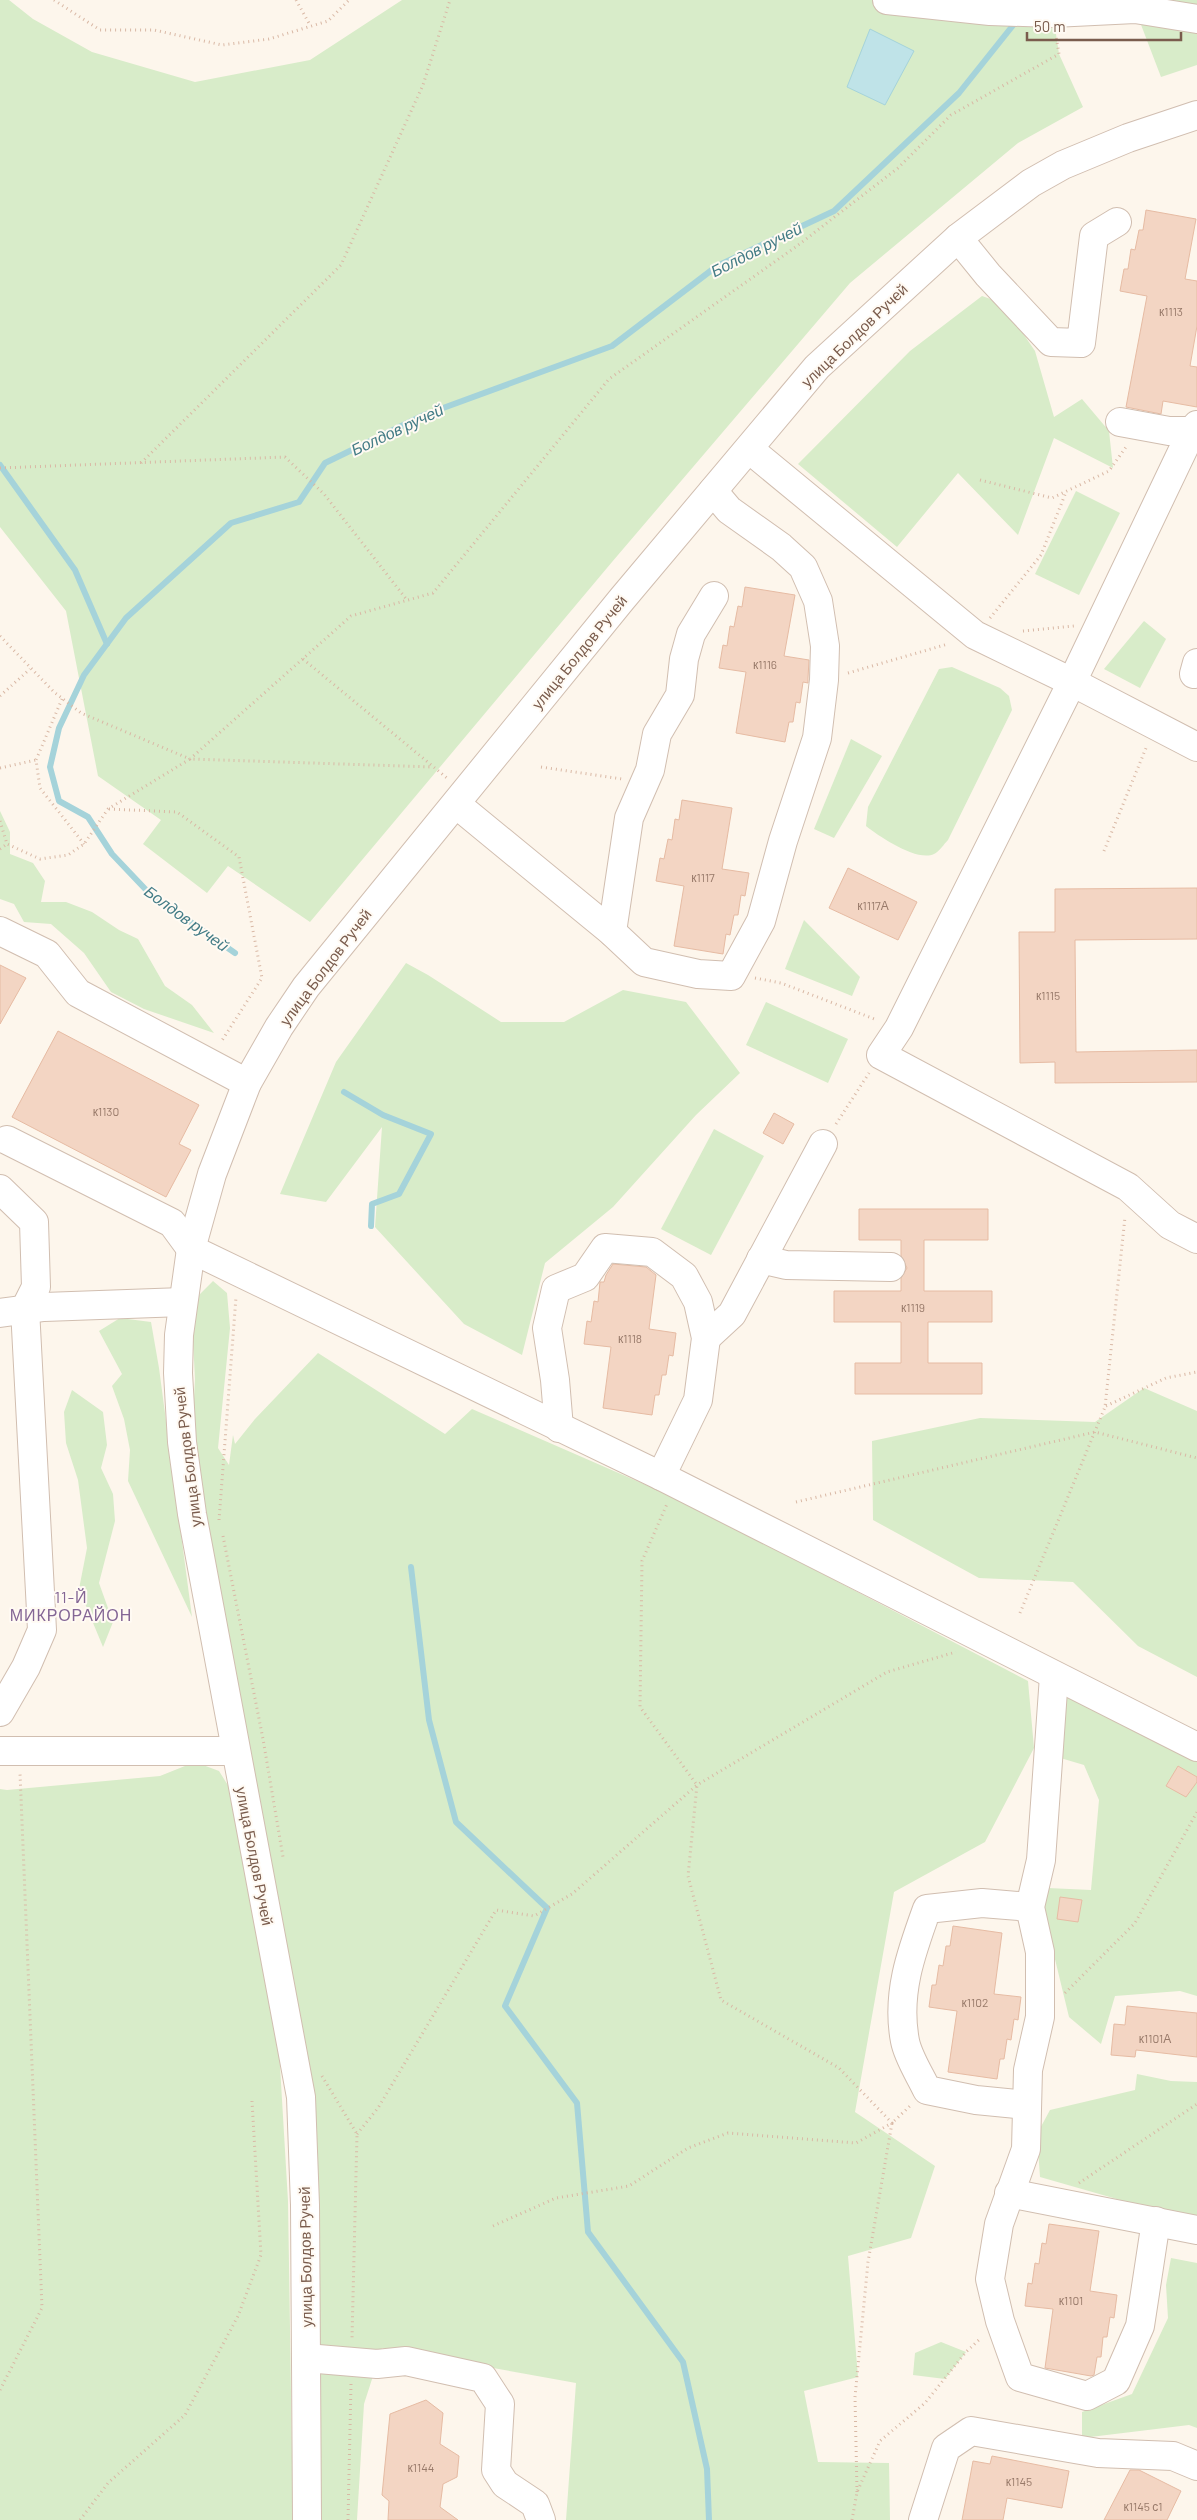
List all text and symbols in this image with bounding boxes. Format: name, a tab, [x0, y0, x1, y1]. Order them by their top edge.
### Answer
scale bar	[1027, 10, 1181, 42]
text: 50 m	[1034, 17, 1066, 35]
water label: Болдов ручей	[707, 218, 805, 280]
street label: улица Болдов Ручей	[797, 280, 911, 390]
house number: к1113	[1159, 304, 1183, 318]
water label: Болдов ручей	[348, 399, 446, 459]
street label: улица Болдов Ручей	[528, 592, 630, 712]
house number: к1116	[753, 657, 777, 671]
house number: к1117	[691, 870, 715, 884]
water label: Болдов ручей	[141, 881, 233, 955]
house number: к1117А	[857, 898, 889, 912]
street label: улица Болдов Ручей	[275, 905, 375, 1029]
house number: к1115	[1036, 988, 1060, 1002]
house number: к1130	[93, 1104, 119, 1118]
house number: к1119	[901, 1300, 925, 1314]
house number: к1118	[618, 1331, 642, 1345]
street label: улица Болдов Ручей	[169, 1386, 205, 1528]
district label: 11-Й МИКРОРАЙОН	[10, 1587, 132, 1624]
street label: улица Болдов Ручей	[233, 1785, 277, 1927]
house number: к1102	[962, 1995, 988, 2009]
house number: к1101А	[1139, 2031, 1171, 2045]
street label: улица Болдов Ручей	[295, 2186, 315, 2328]
house number: к1101	[1059, 2293, 1083, 2307]
house number: к1144	[408, 2460, 434, 2474]
house number: к1145	[1006, 2474, 1032, 2488]
house number: к1145 с1	[1123, 2499, 1163, 2513]

